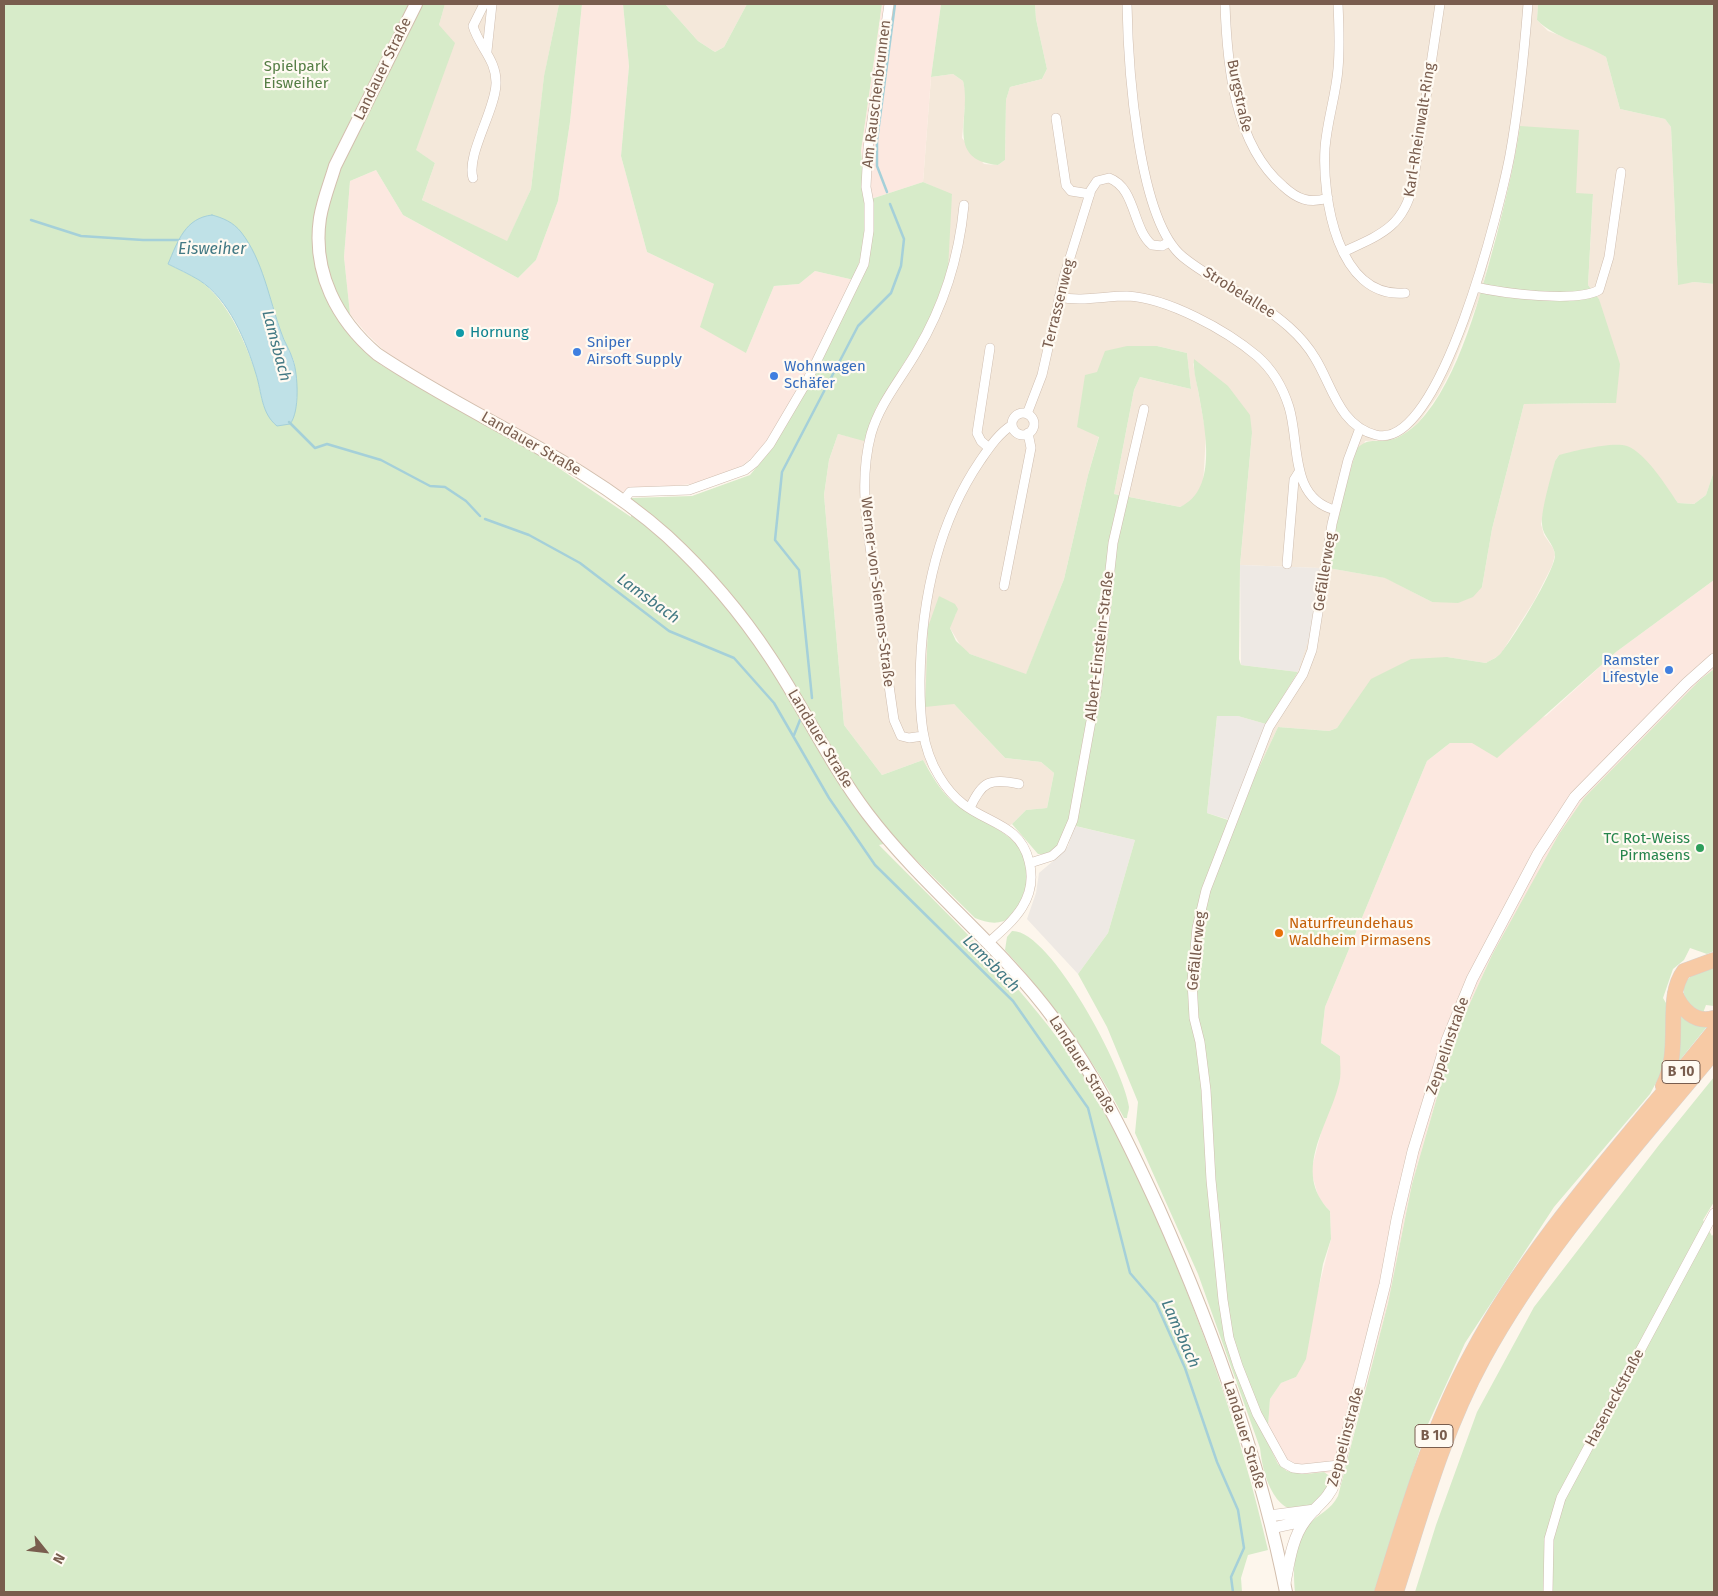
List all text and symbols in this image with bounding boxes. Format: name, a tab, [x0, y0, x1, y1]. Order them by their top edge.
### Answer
street label: Landauer Straße	[350, 15, 416, 123]
street label: Am Rauschenbrunnen	[859, 19, 895, 169]
park label: Spielpark Eisweiher	[263, 58, 329, 93]
street label: Burgstraße	[1223, 58, 1255, 134]
street label: Karl-Rheinwalt-Ring	[1400, 62, 1440, 198]
water label: Eisweiher	[178, 240, 246, 260]
street label: Terrassenweg	[1039, 257, 1079, 351]
street label: Strobelallee	[1199, 264, 1279, 322]
water label: Lamsbach	[257, 308, 295, 384]
place label: Hornung	[470, 324, 529, 342]
marker: Hornung	[454, 327, 466, 339]
place label: Sniper Airsoft Supply	[587, 334, 682, 369]
marker: Sniper Airsoft Supply	[571, 346, 583, 358]
place label: Wohnwagen Schäfer	[784, 358, 866, 393]
marker: Wohnwagen Schäfer	[768, 370, 780, 382]
street label: Landauer Straße	[478, 408, 584, 480]
street label: Werner-von-Siemens-Straße	[856, 496, 898, 688]
street label: Gefällerweg	[1310, 531, 1340, 613]
water label: Lamsbach	[613, 570, 683, 628]
street label: Albert-Einstein-Straße	[1082, 570, 1118, 722]
place label: Ramster Lifestyle	[1602, 652, 1659, 687]
marker: Ramster Lifestyle	[1663, 664, 1675, 676]
street label: Landauer Straße	[783, 686, 857, 792]
place label: TC Rot-Weiss Pirmasens	[1603, 830, 1690, 865]
marker: TC Rot-Weiss Pirmasens	[1694, 842, 1706, 854]
street label: Gefällerweg	[1184, 910, 1210, 992]
place label: Naturfreundehaus Waldheim Pirmasens	[1289, 915, 1431, 950]
marker: Naturfreundehaus Waldheim Pirmasens	[1273, 927, 1285, 939]
water label: Lamsbach	[958, 931, 1024, 997]
street label: Zeppelinstraße	[1423, 995, 1473, 1097]
street label: Landauer Straße	[1045, 1013, 1119, 1117]
road number: B 10	[1662, 1060, 1700, 1084]
water label: Lamsbach	[1156, 1297, 1204, 1371]
street label: Haseneckstraße	[1582, 1346, 1648, 1450]
street label: Landauer Straße	[1219, 1379, 1269, 1491]
street label: Zeppelinstraße	[1324, 1385, 1368, 1489]
road number: B 10	[1415, 1424, 1453, 1448]
north arrow	[20, 1526, 70, 1576]
text: N	[49, 1550, 68, 1567]

